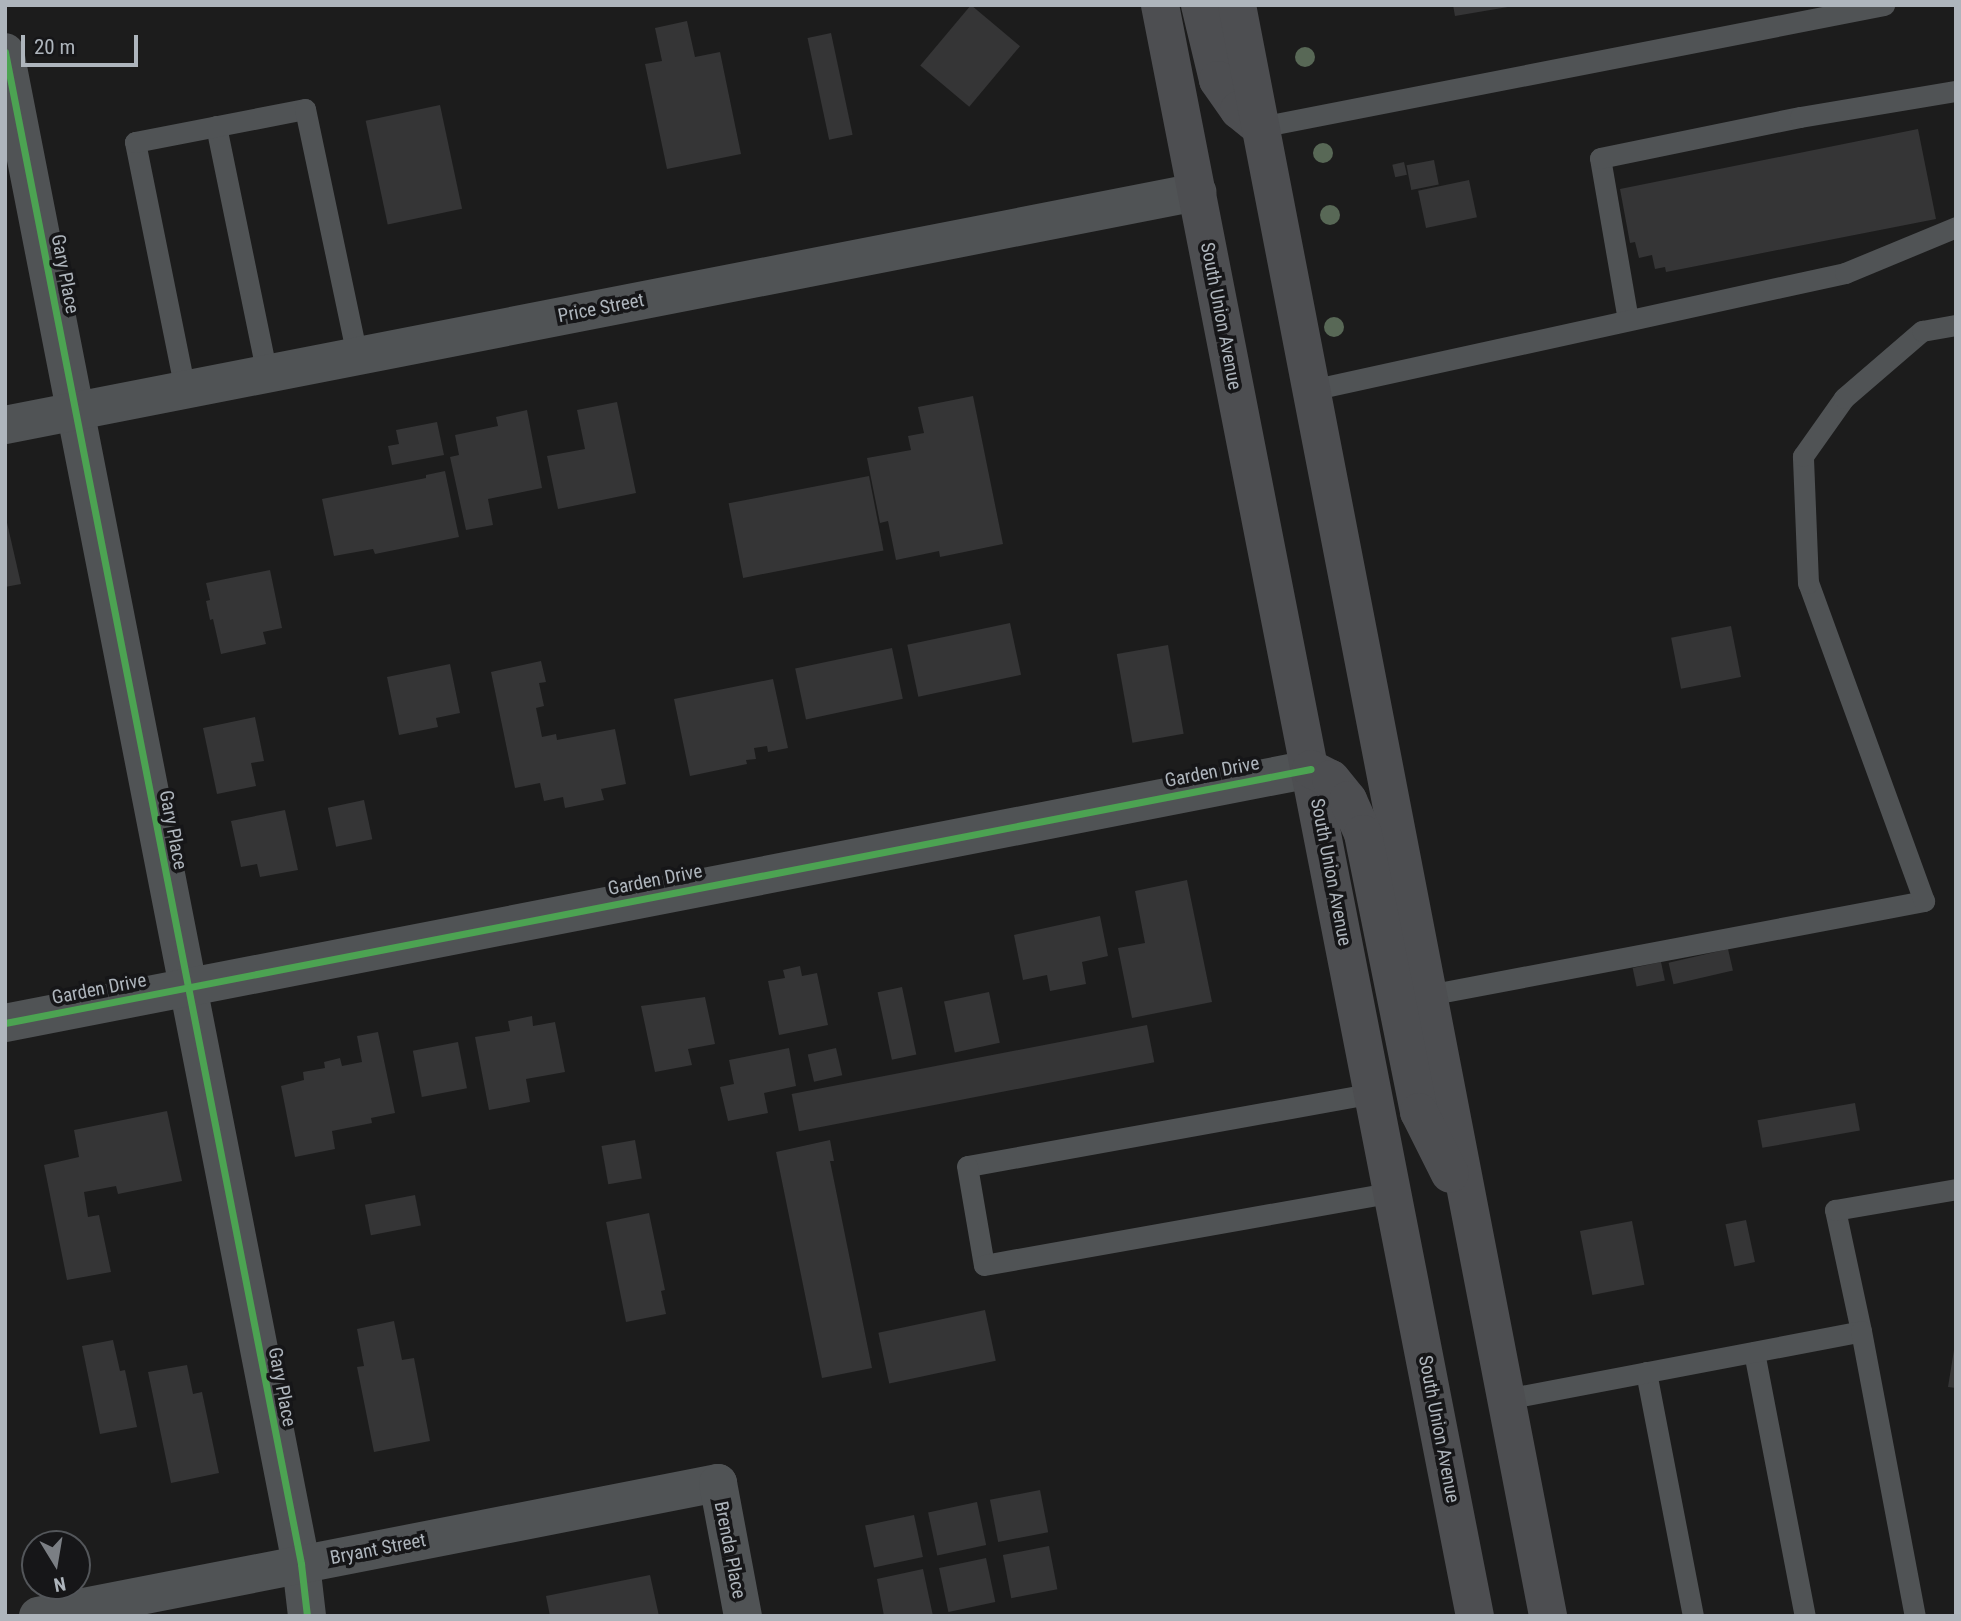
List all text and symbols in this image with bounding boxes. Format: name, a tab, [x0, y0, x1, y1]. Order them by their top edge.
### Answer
scale bar	[24, 21, 142, 65]
text: 20 m	[34, 35, 75, 59]
street label: Gary Place	[46, 232, 84, 316]
street label: South Union Avenue	[1196, 240, 1246, 392]
street label: Price Street	[556, 288, 646, 328]
street label: Garden Drive	[1163, 752, 1261, 792]
street label: Gary Place	[154, 788, 192, 872]
street label: South Union Avenue	[1306, 796, 1356, 948]
street label: Garden Drive	[606, 860, 704, 900]
street label: Garden Drive	[50, 969, 148, 1009]
street label: Gary Place	[263, 1345, 301, 1429]
street label: South Union Avenue	[1414, 1353, 1464, 1505]
street label: Brenda Place	[709, 1499, 751, 1601]
street label: Bryant Street	[328, 1529, 428, 1569]
north arrow	[21, 1530, 91, 1600]
text: N	[52, 1572, 68, 1597]

